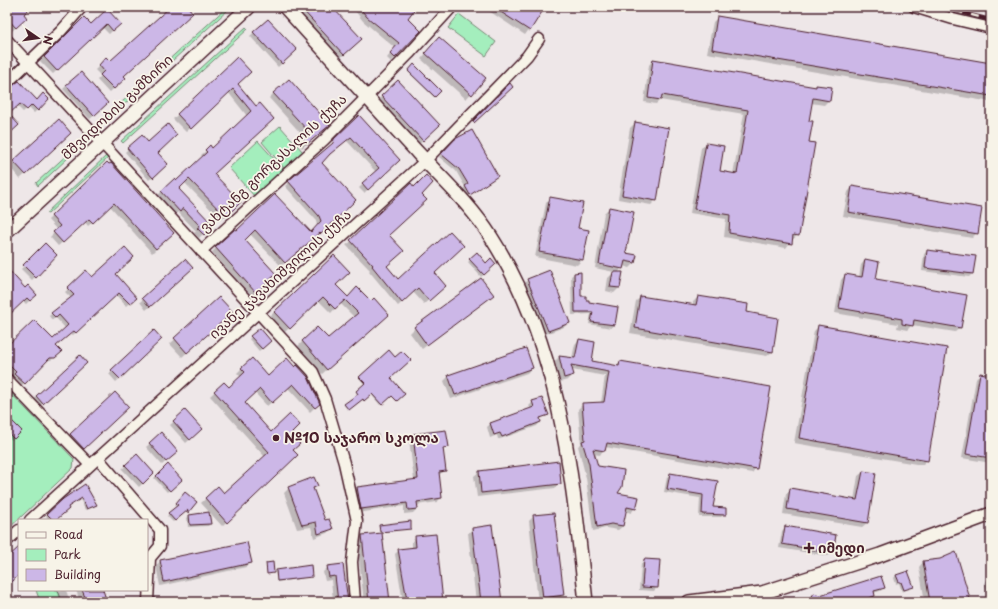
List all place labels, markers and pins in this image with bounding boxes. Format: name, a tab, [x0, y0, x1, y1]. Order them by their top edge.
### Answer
place label: №10 საჯარო სკოლა	[284, 427, 439, 448]
marker: №10 საჯარო სკოლა	[271, 433, 281, 443]
place label: იმედი	[818, 537, 865, 558]
marker: იმედი	[803, 542, 815, 554]

